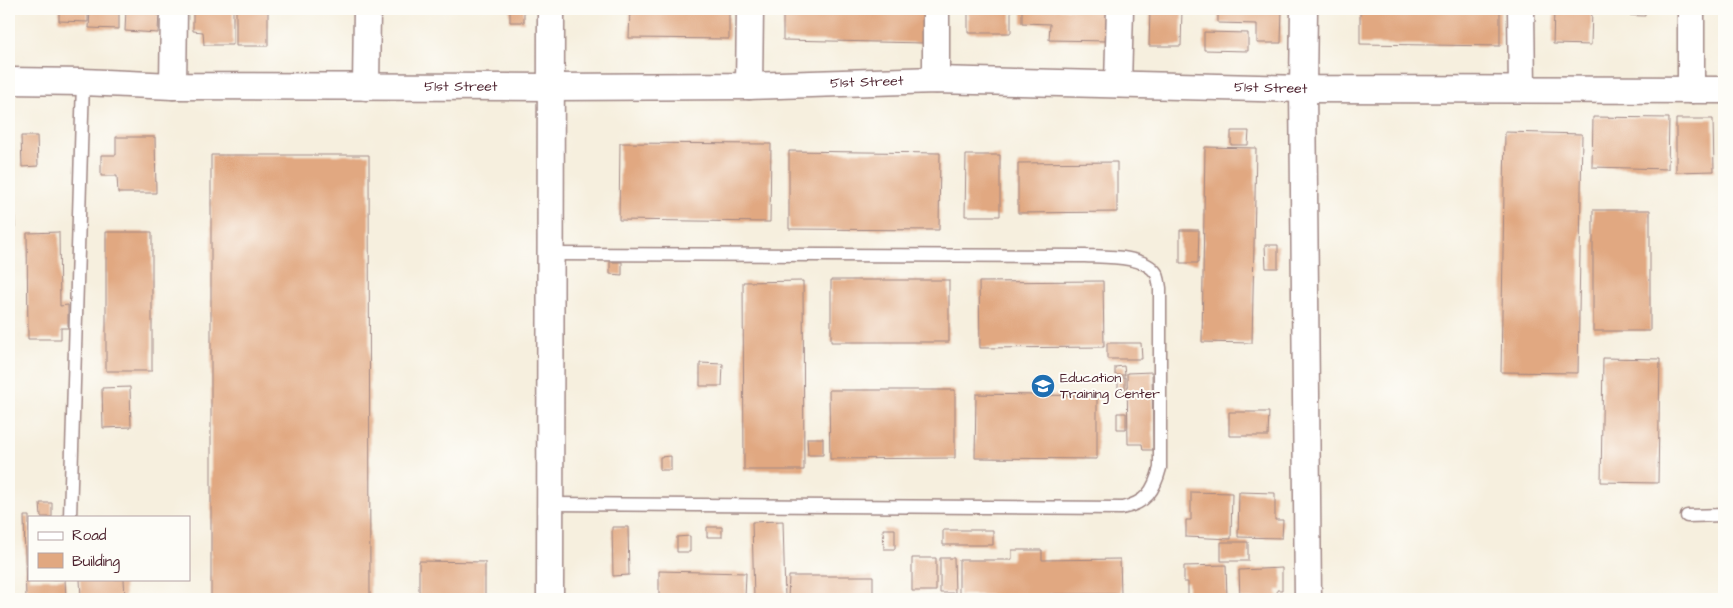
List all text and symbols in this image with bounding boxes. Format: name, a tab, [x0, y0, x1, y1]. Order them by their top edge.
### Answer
street label: 51st Street	[830, 71, 904, 93]
street label: 51st Street	[424, 77, 498, 97]
street label: 51st Street	[1234, 77, 1308, 99]
place label: Education Training Center	[1060, 368, 1160, 404]
school or university icon: Education Training Center	[1030, 373, 1056, 399]
legend	[28, 516, 190, 580]
text: Road	[72, 525, 107, 546]
text: Building	[72, 551, 120, 573]

